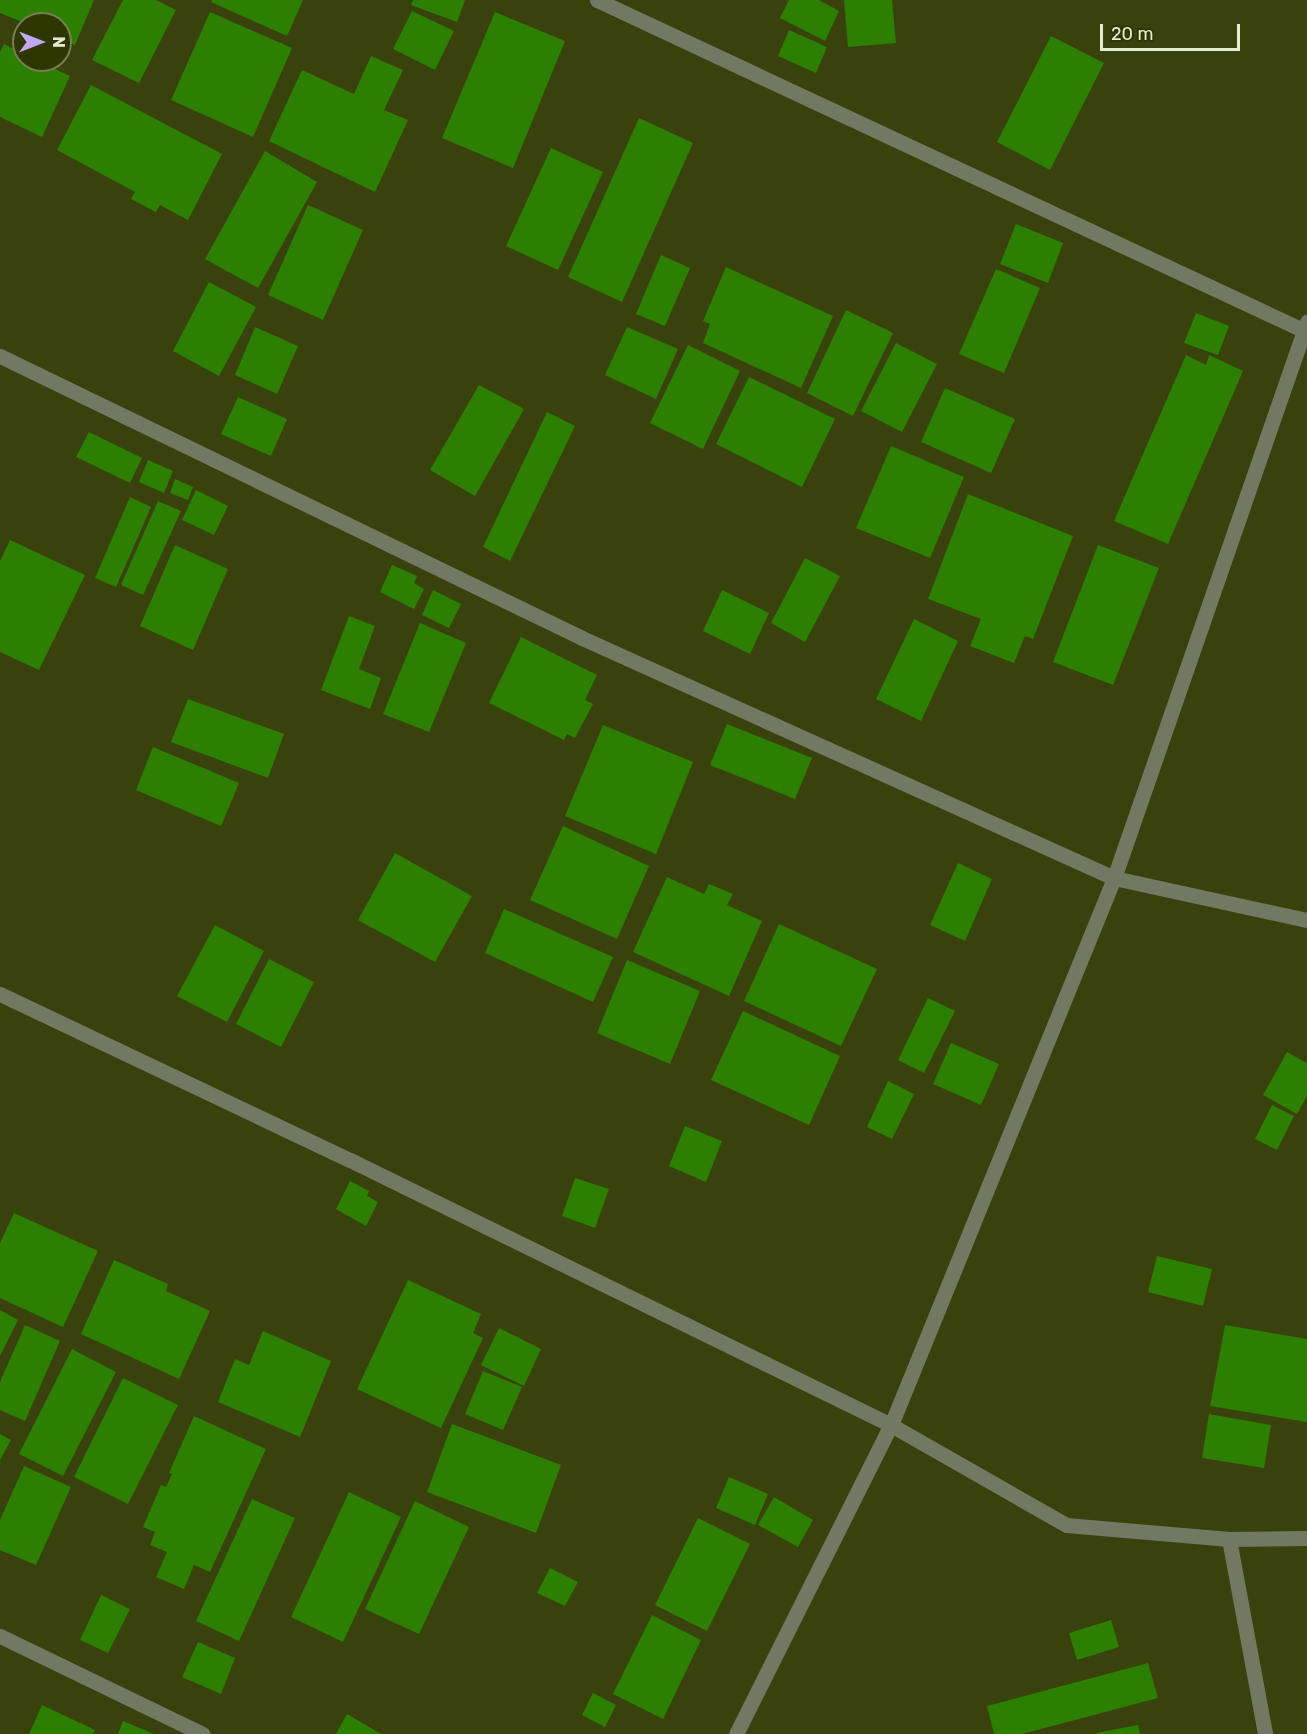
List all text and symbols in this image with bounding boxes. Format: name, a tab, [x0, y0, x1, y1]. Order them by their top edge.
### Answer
north arrow	[12, 12, 72, 72]
scale bar	[1103, 12, 1242, 50]
text: 20 m	[1111, 23, 1153, 45]
text: N	[49, 36, 68, 48]

